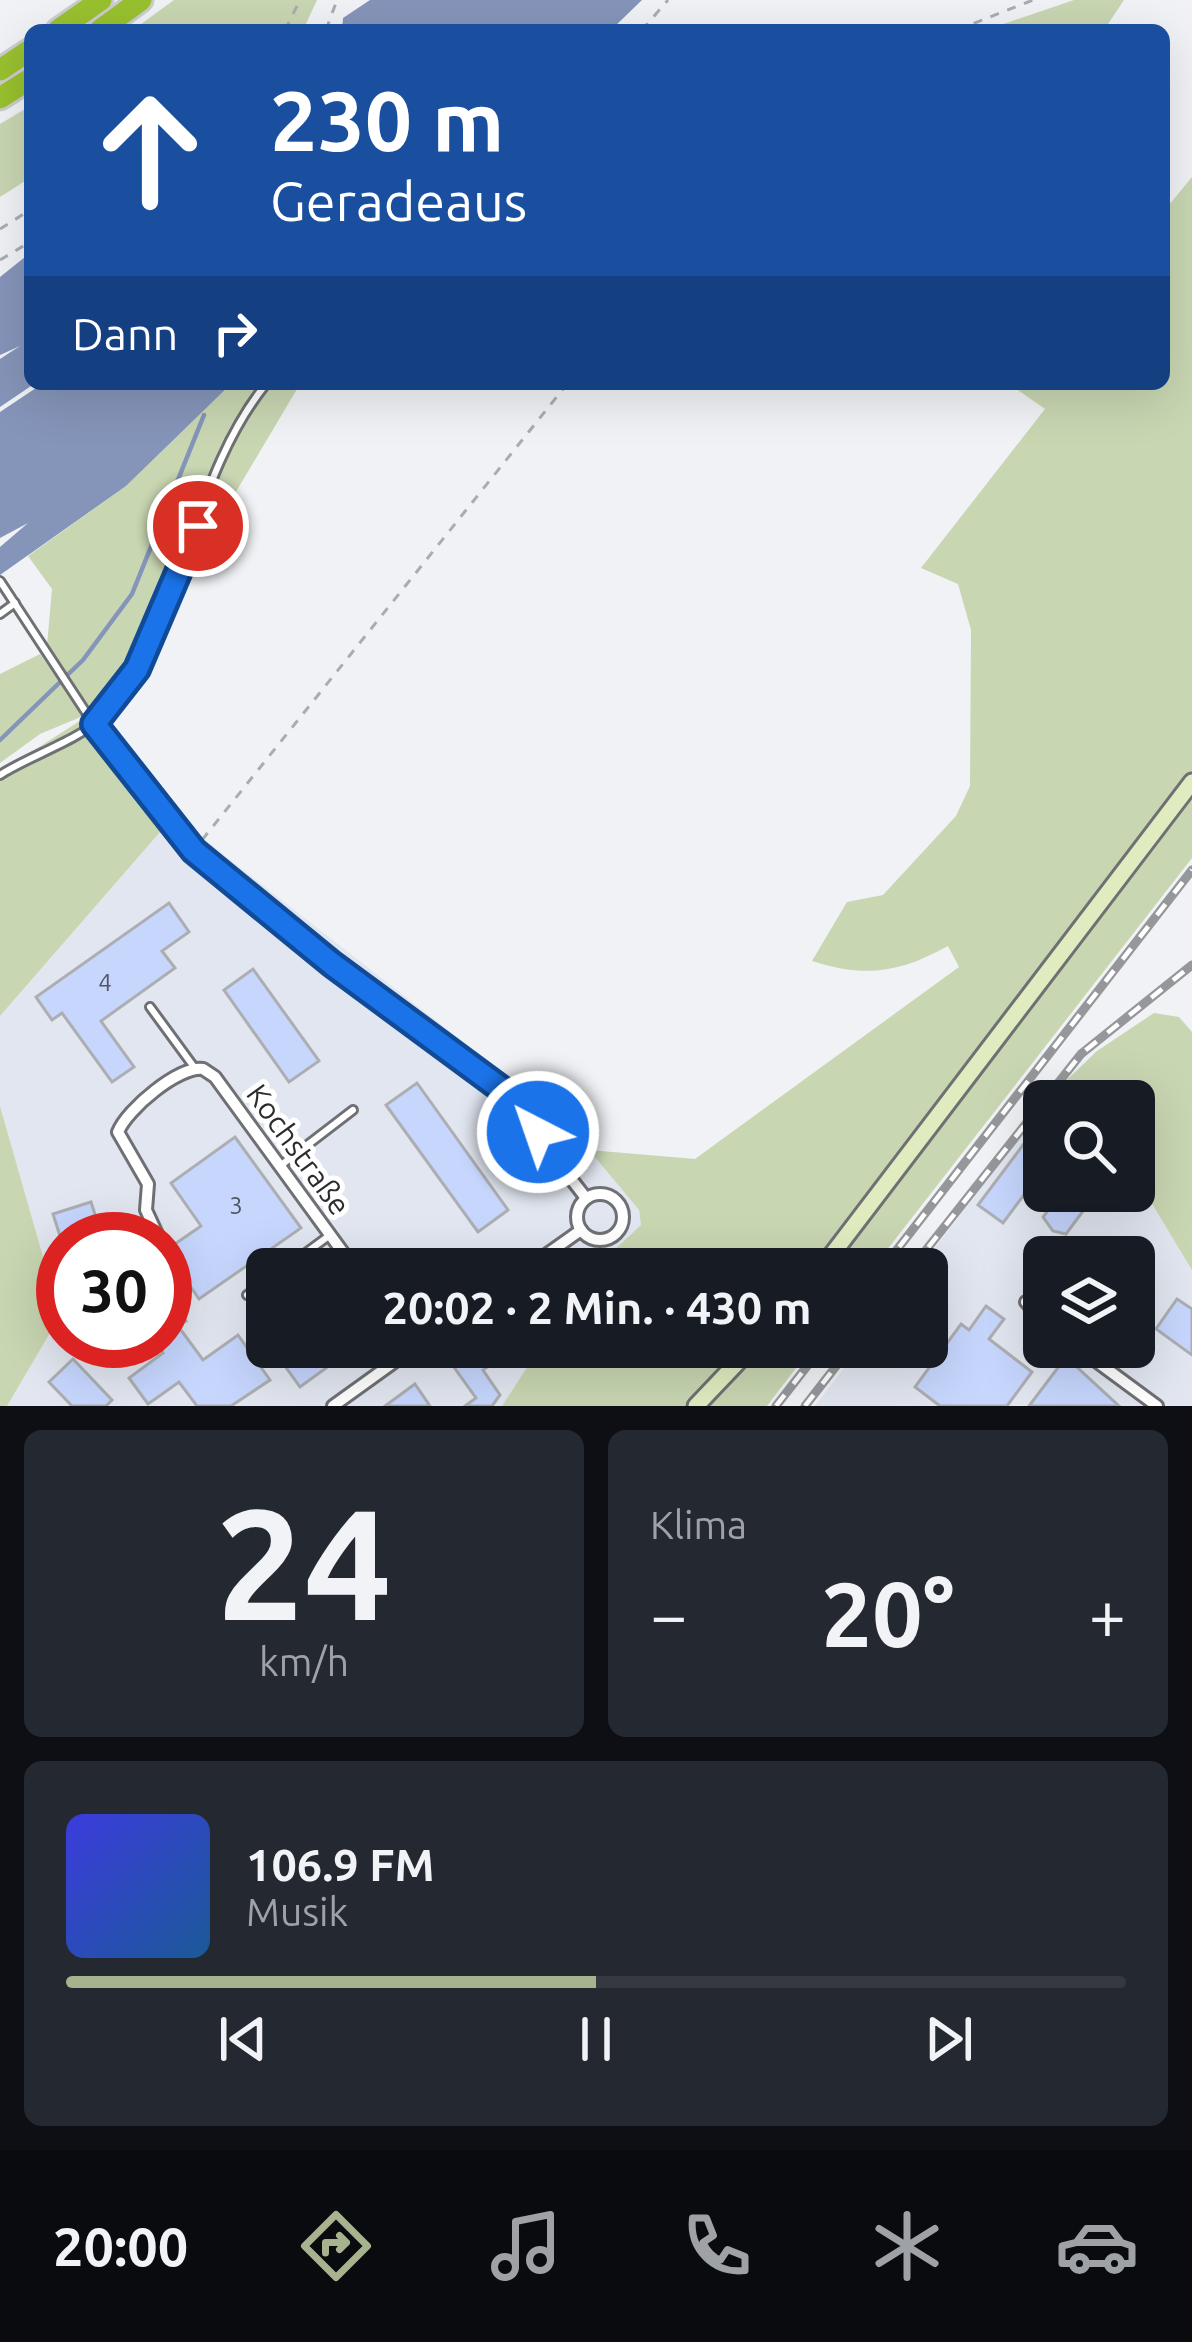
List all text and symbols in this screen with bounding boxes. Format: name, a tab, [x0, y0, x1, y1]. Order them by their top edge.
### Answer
icon: ahead	[72, 72, 228, 228]
text: 230 m	[270, 73, 504, 167]
text: Geradeaus	[270, 171, 527, 231]
icon: right	[202, 300, 268, 366]
text: Dann	[72, 308, 178, 359]
pin	[147, 475, 249, 577]
icon: arrive	[165, 493, 231, 559]
house number: 4	[98, 969, 112, 996]
position arrow	[475, 1069, 601, 1195]
street label: Kochstraße	[240, 1078, 357, 1221]
map controls	[1023, 1080, 1155, 1368]
button: search	[1023, 1080, 1155, 1212]
house number: 3	[229, 1192, 243, 1219]
speed limit sign: 30	[36, 1212, 192, 1368]
button: layers	[1023, 1236, 1155, 1368]
text: 20:02 · 2 Min. · 430 m	[383, 1282, 812, 1333]
text: 24	[216, 1475, 392, 1649]
text: Klima	[650, 1503, 747, 1546]
text: 20°	[821, 1563, 955, 1664]
text: −	[650, 1577, 687, 1651]
text: +	[1089, 1577, 1126, 1651]
text: km/h	[259, 1640, 349, 1683]
text: 106.9 FM	[246, 1839, 435, 1890]
text: Musik	[246, 1890, 348, 1933]
icon: previous	[210, 2006, 276, 2072]
icon: pause	[563, 2006, 629, 2072]
icon: next	[916, 2006, 982, 2072]
icon: directions	[294, 2204, 378, 2288]
icon: music	[484, 2204, 568, 2288]
icon: phone	[675, 2204, 759, 2288]
icon: climate	[865, 2204, 949, 2288]
icon: car	[1055, 2204, 1139, 2288]
text: 20:00	[53, 2216, 188, 2276]

